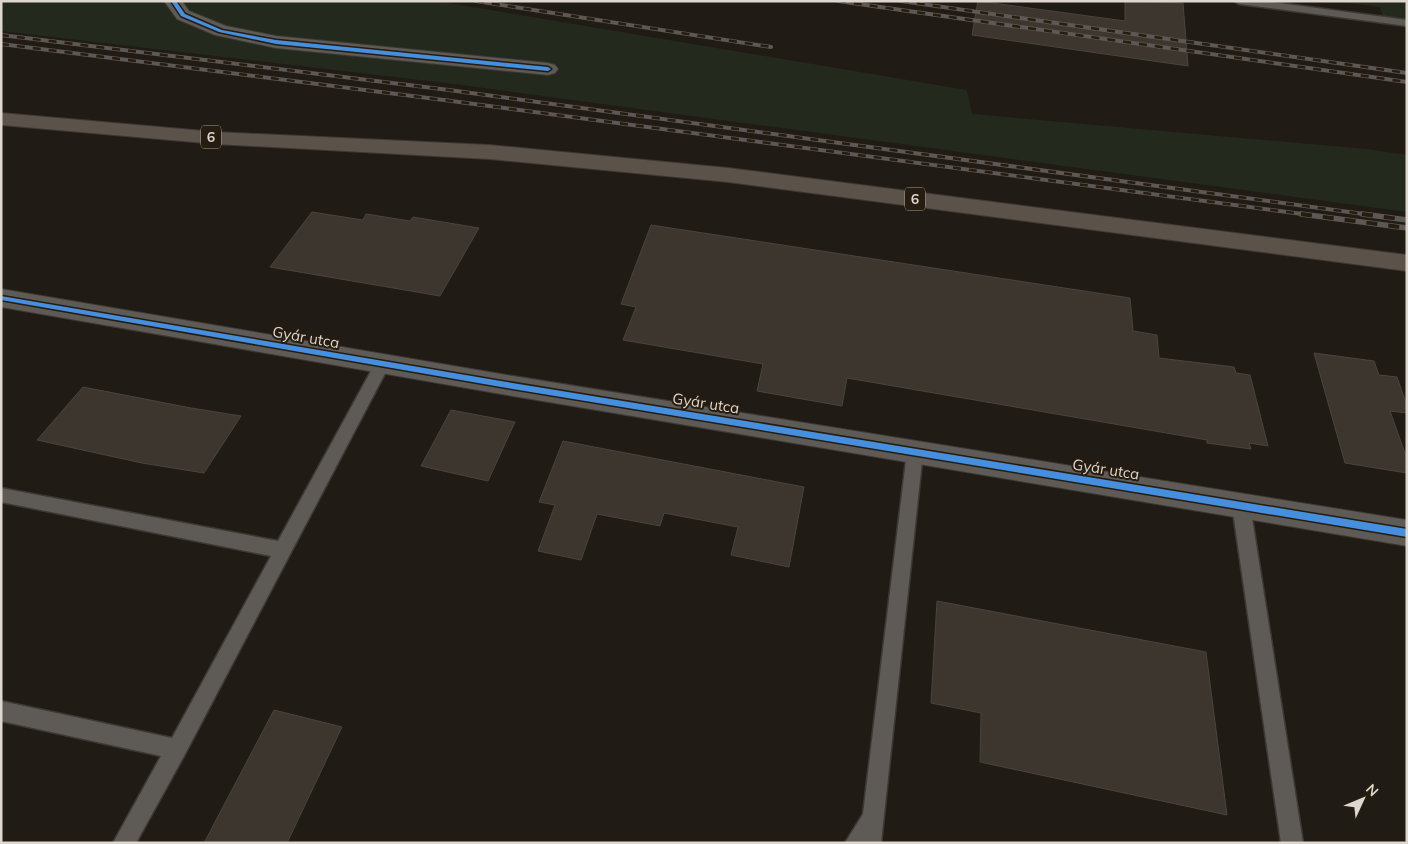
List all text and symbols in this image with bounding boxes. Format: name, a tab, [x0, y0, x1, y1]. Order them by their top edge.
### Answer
road number: 6	[201, 125, 221, 148]
road number: 6	[905, 188, 925, 210]
street label: Gyár utca	[271, 322, 341, 352]
street label: Gyár utca	[671, 388, 741, 418]
street label: Gyár utca	[1071, 454, 1141, 484]
north arrow	[1338, 774, 1388, 824]
text: N	[1362, 780, 1382, 800]

